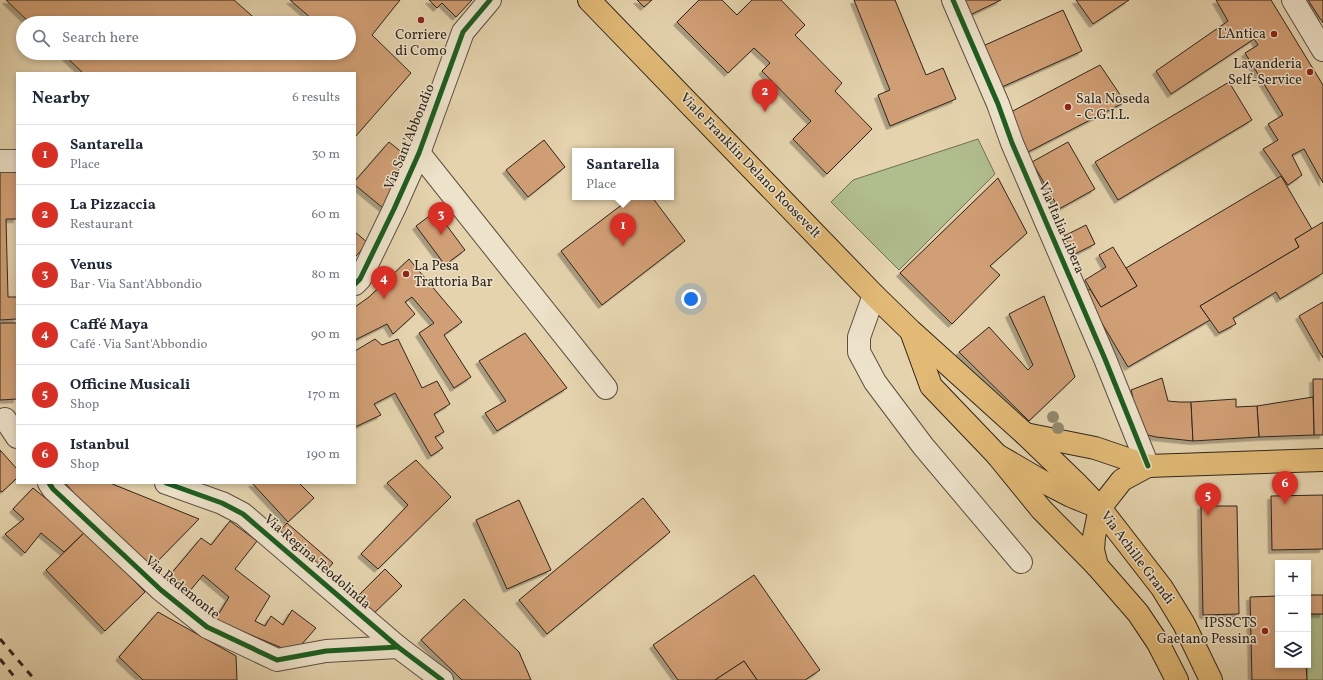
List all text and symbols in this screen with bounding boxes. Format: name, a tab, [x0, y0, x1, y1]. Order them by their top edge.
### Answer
marker: Corriere di Como	[416, 15, 426, 25]
search box	[16, 16, 356, 60]
place label: L'Antica	[1218, 25, 1266, 44]
place label: Corriere di Como	[395, 26, 447, 61]
icon: search	[30, 27, 52, 49]
text: Search here	[62, 28, 139, 49]
marker: L'Antica	[1269, 29, 1279, 39]
place label: Lavanderia Self-Service	[1228, 55, 1302, 90]
marker: Lavanderia Self-Service	[1305, 67, 1315, 77]
pin: 2	[752, 79, 778, 112]
street label: Via Sant'Abbondio	[380, 81, 440, 193]
text: Nearby	[32, 87, 90, 110]
text: 6 results	[292, 89, 340, 107]
street label: Viale Franklin Delano Roosevelt	[675, 89, 825, 243]
place label: Sala Noseda - C.G.I.L.	[1076, 90, 1150, 125]
marker: Sala Noseda - C.G.I.L.	[1063, 102, 1073, 112]
text: Santarella	[70, 135, 143, 156]
text: 1	[42, 146, 48, 164]
text: 30 m	[312, 146, 340, 164]
popup	[572, 148, 674, 200]
text: Santarella	[586, 155, 660, 176]
text: Place	[70, 156, 100, 174]
text: Place	[586, 176, 616, 194]
street label: Via Italia Libera	[1033, 180, 1089, 276]
text: La Pizzaccia	[70, 195, 156, 216]
pin: 3	[428, 202, 454, 235]
text: 2	[42, 206, 48, 224]
text: 60 m	[312, 206, 340, 224]
pin: 1	[610, 213, 636, 246]
text: Restaurant	[70, 216, 133, 234]
text: Venus	[70, 255, 112, 276]
place label: La Pesa Trattoria Bar	[414, 257, 493, 292]
text: 3	[42, 266, 48, 284]
text: 80 m	[311, 266, 340, 284]
pin: 4	[371, 266, 397, 299]
marker: La Pesa Trattoria Bar	[401, 269, 411, 279]
text: Bar · Via Sant'Abbondio	[70, 276, 202, 294]
your location	[681, 289, 701, 309]
text: Caffé Maya	[70, 315, 148, 336]
text: 4	[41, 326, 49, 344]
text: 90 m	[311, 326, 340, 344]
text: Café · Via Sant'Abbondio	[70, 336, 208, 354]
text: Officine Musicali	[70, 375, 190, 396]
text: 5	[42, 386, 48, 404]
text: 170 m	[307, 386, 340, 404]
text: Shop	[70, 396, 99, 414]
text: Istanbul	[70, 435, 129, 456]
text: 6	[41, 446, 49, 464]
text: 190 m	[306, 446, 340, 464]
text: Shop	[70, 456, 99, 474]
pin: 6	[1272, 471, 1298, 504]
pin: 5	[1195, 483, 1221, 516]
street label: Via Achille Grandi	[1096, 507, 1178, 609]
street label: Via Regina Teodolinda	[259, 510, 375, 614]
street label: Via Pedemonte	[140, 552, 224, 624]
map controls	[1275, 560, 1311, 668]
button: +	[1275, 560, 1311, 596]
button: −	[1275, 596, 1311, 632]
place label: IPSSCTS Gaetano Pessina	[1157, 614, 1257, 649]
marker: IPSSCTS Gaetano Pessina	[1260, 626, 1270, 636]
button: layers	[1275, 632, 1311, 668]

